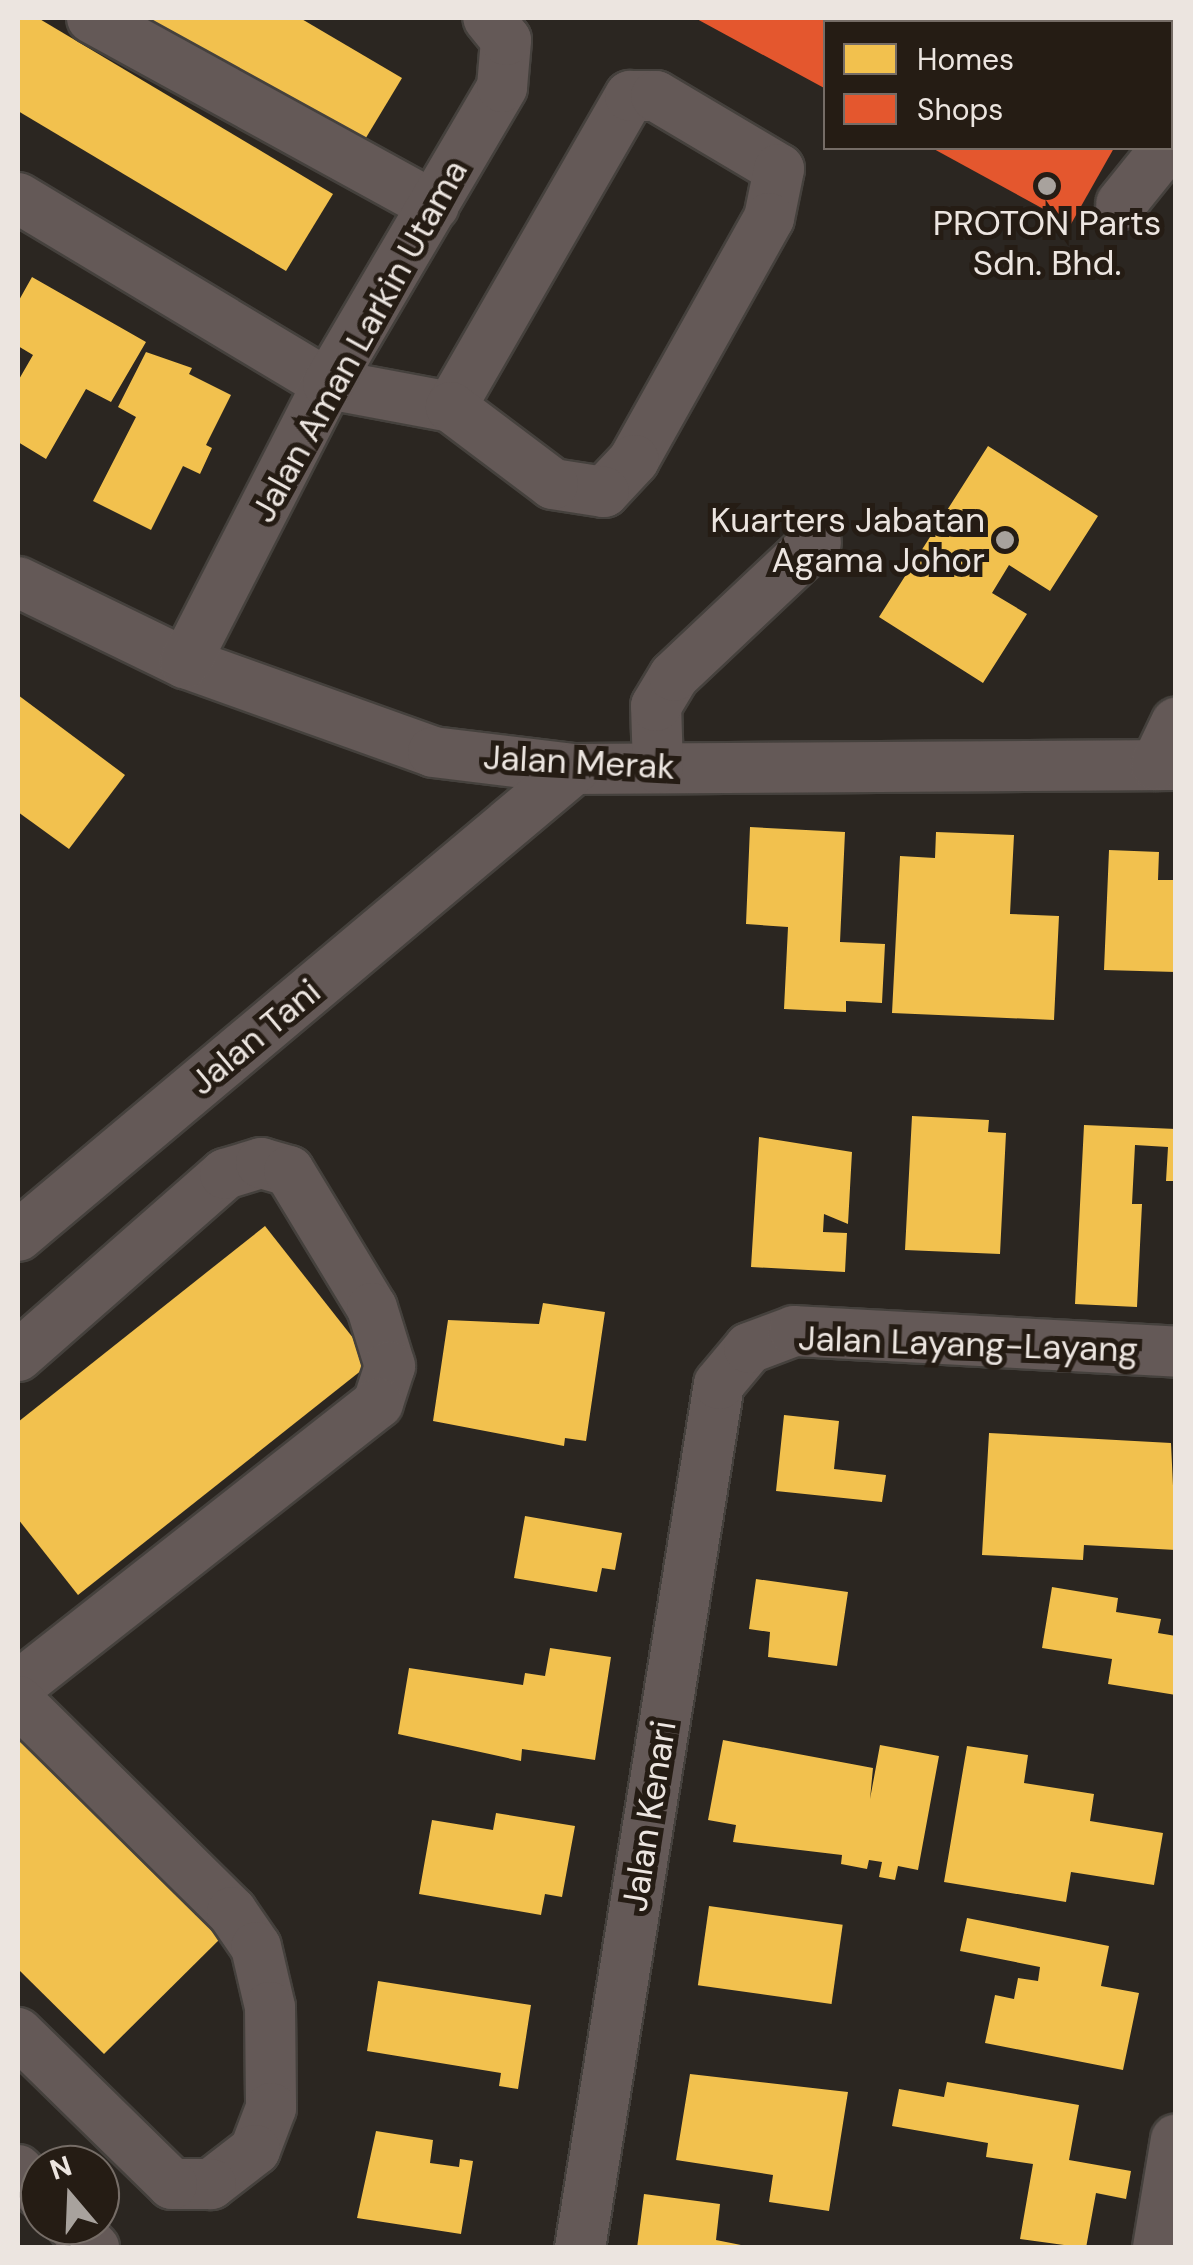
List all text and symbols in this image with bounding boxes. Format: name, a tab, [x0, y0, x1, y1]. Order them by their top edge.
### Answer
legend	[823, 20, 1173, 150]
text: Homes	[917, 40, 1014, 79]
text: Shops	[917, 90, 1003, 129]
street label: Jalan Aman Larkin Utama	[242, 153, 476, 529]
marker: PROTON Parts Sdn. Bhd.	[1036, 175, 1058, 197]
place label: PROTON Parts Sdn. Bhd.	[933, 202, 1161, 284]
place label: Kuarters Jabatan Agama Johor	[710, 499, 985, 581]
marker: Kuarters Jabatan Agama Johor	[994, 529, 1016, 551]
street label: Jalan Merak	[482, 736, 676, 788]
street label: Jalan Tani	[181, 970, 329, 1104]
street label: Jalan Layang-Layang	[797, 1317, 1139, 1371]
street label: Jalan Kenari	[613, 1718, 685, 1914]
north arrow	[20, 2145, 120, 2245]
text: N	[45, 2147, 76, 2189]

